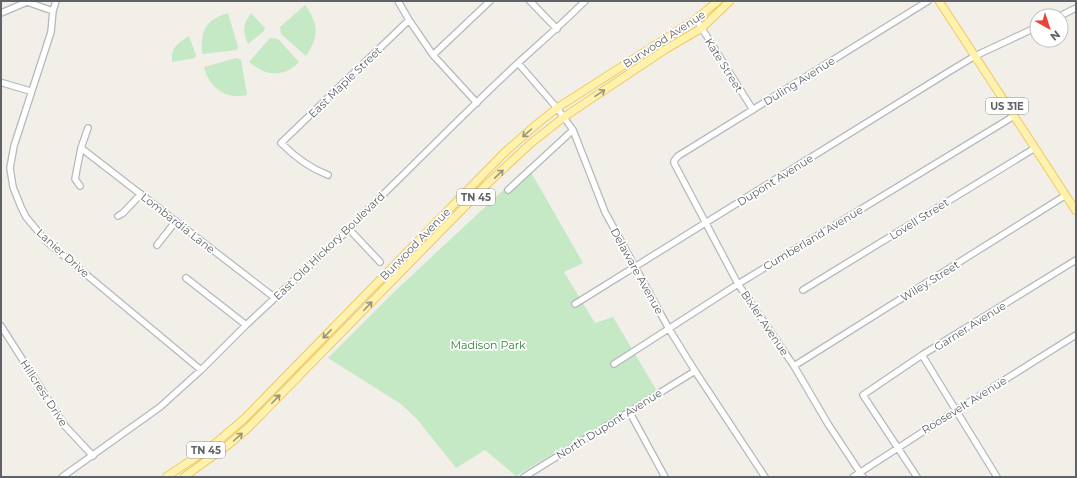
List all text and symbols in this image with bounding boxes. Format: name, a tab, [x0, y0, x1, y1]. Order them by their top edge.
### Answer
street label: Burwood Avenue	[620, 7, 708, 71]
north arrow	[1029, 8, 1069, 48]
text: N	[1047, 28, 1063, 44]
street label: Kate Street	[702, 35, 746, 95]
street label: East Maple Street	[305, 43, 385, 121]
street label: Duling Avenue	[761, 53, 838, 109]
one-way arrow	[594, 89, 605, 97]
road number: US 31E	[986, 98, 1028, 114]
one-way arrow	[522, 128, 532, 137]
street label: Dupont Avenue	[734, 151, 816, 209]
one-way arrow	[494, 169, 504, 179]
street label: East Old Hickory Boulevard	[270, 189, 388, 303]
road number: TN 45	[457, 189, 495, 205]
street label: Lombardia Lane	[138, 190, 218, 256]
street label: Lovell Street	[887, 195, 952, 243]
street label: Cumberland Avenue	[761, 203, 866, 273]
street label: Burwood Avenue	[377, 205, 453, 283]
street label: Delaware Avenue	[608, 225, 667, 317]
street label: Lanier Drive	[34, 226, 93, 281]
street label: Wiley Street	[898, 257, 962, 305]
street label: Bixler Avenue	[738, 288, 792, 359]
street label: Garner Avenue	[931, 298, 1009, 354]
one-way arrow	[363, 301, 373, 311]
one-way arrow	[322, 329, 332, 339]
park label: Madison Park	[450, 338, 526, 352]
street label: Hillcrest Drive	[17, 357, 71, 429]
street label: Roosevelt Avenue	[919, 373, 1009, 437]
street label: North Dupont Avenue	[553, 385, 665, 462]
one-way arrow	[272, 394, 281, 404]
one-way arrow	[233, 432, 243, 441]
road number: TN 45	[187, 442, 225, 458]

